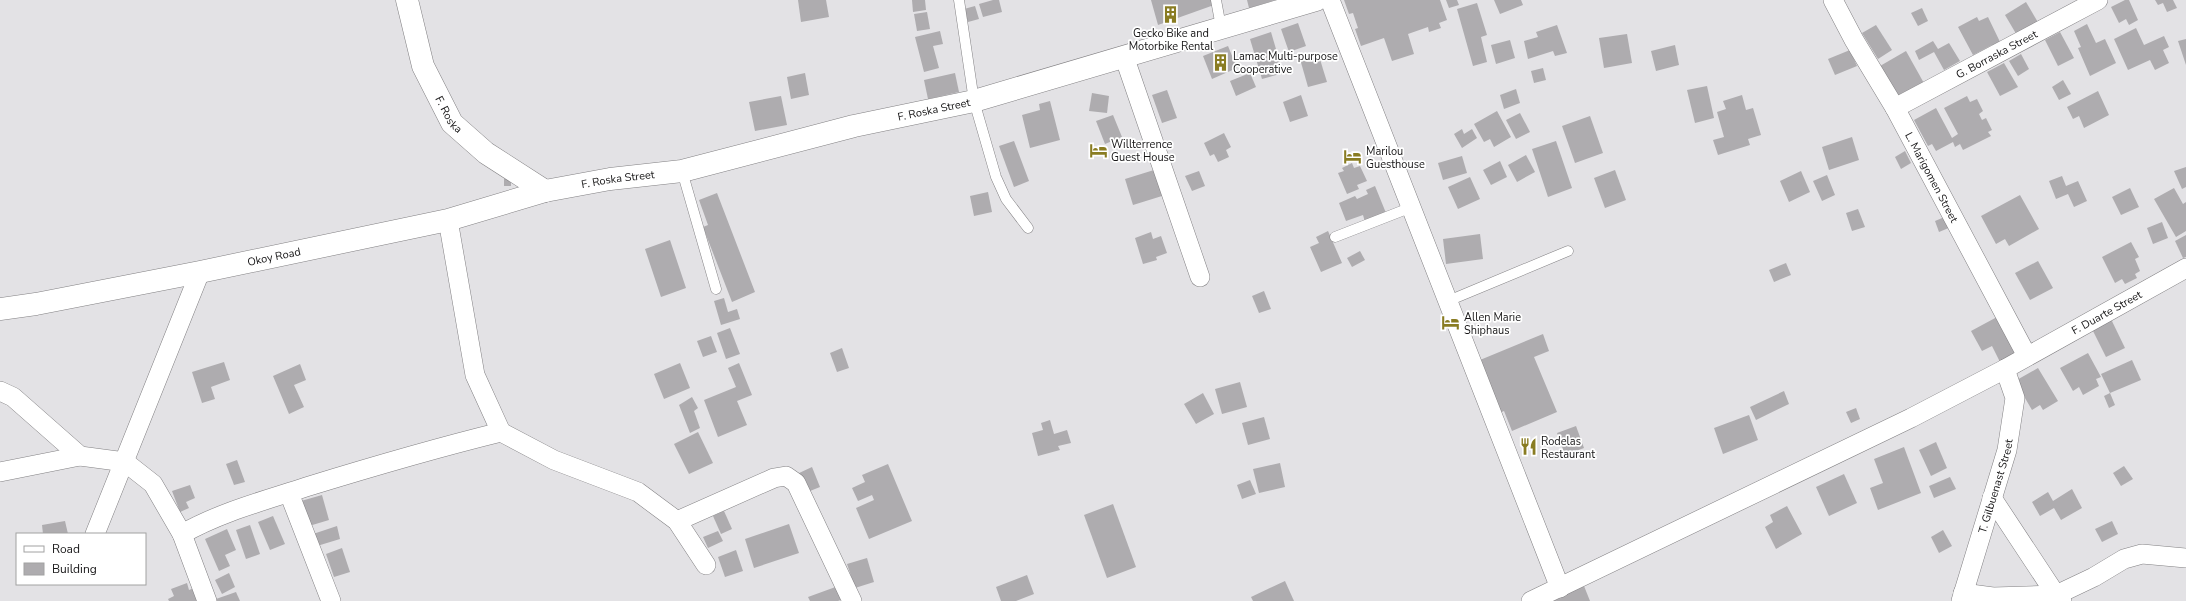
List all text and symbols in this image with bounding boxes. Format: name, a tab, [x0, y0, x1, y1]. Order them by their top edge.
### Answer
building icon: Gecko Bike and Motorbike Rental	[1161, 5, 1181, 25]
place label: Gecko Bike and Motorbike Rental	[1129, 26, 1214, 54]
street label: G. Borraska Street	[1953, 26, 2040, 82]
place label: Lamac Multi-purpose Cooperative	[1233, 49, 1338, 77]
building icon: Lamac Multi-purpose Cooperative	[1210, 52, 1230, 72]
street label: F. Roska	[432, 93, 466, 136]
street label: F. Roska Street	[896, 94, 972, 124]
street label: L. Marigomen Street	[1902, 129, 1962, 225]
place label: Willterrence Guest House	[1111, 137, 1175, 165]
hotel icon: Willterrence Guest House	[1088, 140, 1108, 160]
place label: Marilou Guesthouse	[1366, 144, 1425, 172]
hotel icon: Marilou Guesthouse	[1343, 147, 1363, 167]
street label: F. Roska Street	[580, 167, 655, 192]
street label: Okoy Road	[246, 244, 302, 269]
street label: F. Duarte Street	[2069, 287, 2144, 338]
place label: Allen Marie Shiphaus	[1464, 310, 1521, 338]
hotel icon: Allen Marie Shiphaus	[1441, 313, 1461, 333]
place label: Rodelas Restaurant	[1541, 434, 1595, 462]
restaurant icon: Rodelas Restaurant	[1518, 437, 1538, 457]
street label: T. Gilbuenast Street	[1975, 438, 2016, 535]
legend	[16, 533, 146, 585]
text: Road	[52, 541, 80, 557]
text: Building	[52, 561, 97, 577]

